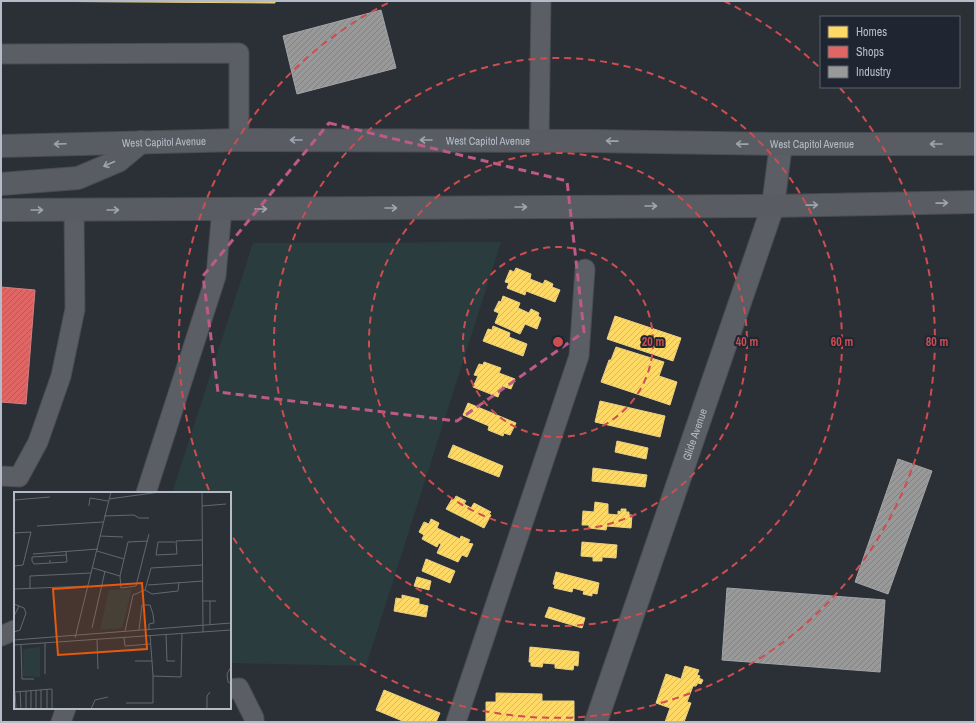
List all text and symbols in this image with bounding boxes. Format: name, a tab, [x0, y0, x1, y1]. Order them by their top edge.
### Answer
legend	[820, 16, 960, 88]
text: Homes	[856, 24, 887, 40]
text: Shops	[856, 44, 884, 60]
text: Industry	[856, 64, 891, 80]
street label: West Capitol Avenue	[122, 134, 206, 150]
street label: West Capitol Avenue	[446, 134, 530, 148]
one-way arrow	[290, 136, 303, 144]
one-way arrow	[420, 137, 433, 144]
street label: West Capitol Avenue	[770, 137, 854, 151]
one-way arrow	[606, 138, 619, 145]
one-way arrow	[54, 140, 67, 148]
one-way arrow	[736, 140, 749, 148]
one-way arrow	[930, 140, 943, 148]
one-way arrow	[104, 161, 116, 169]
one-way arrow	[935, 199, 948, 207]
one-way arrow	[805, 201, 818, 209]
one-way arrow	[644, 202, 657, 210]
one-way arrow	[514, 203, 527, 211]
one-way arrow	[384, 204, 397, 212]
one-way arrow	[254, 205, 267, 213]
one-way arrow	[30, 206, 43, 214]
one-way arrow	[106, 206, 119, 214]
text: 20 m	[642, 334, 664, 350]
text: 40 m	[736, 334, 758, 350]
text: 60 m	[831, 334, 853, 350]
text: 80 m	[926, 334, 948, 350]
centre of rings	[551, 335, 565, 349]
street label: Glide Avenue	[679, 407, 710, 462]
inset map	[14, 492, 231, 709]

